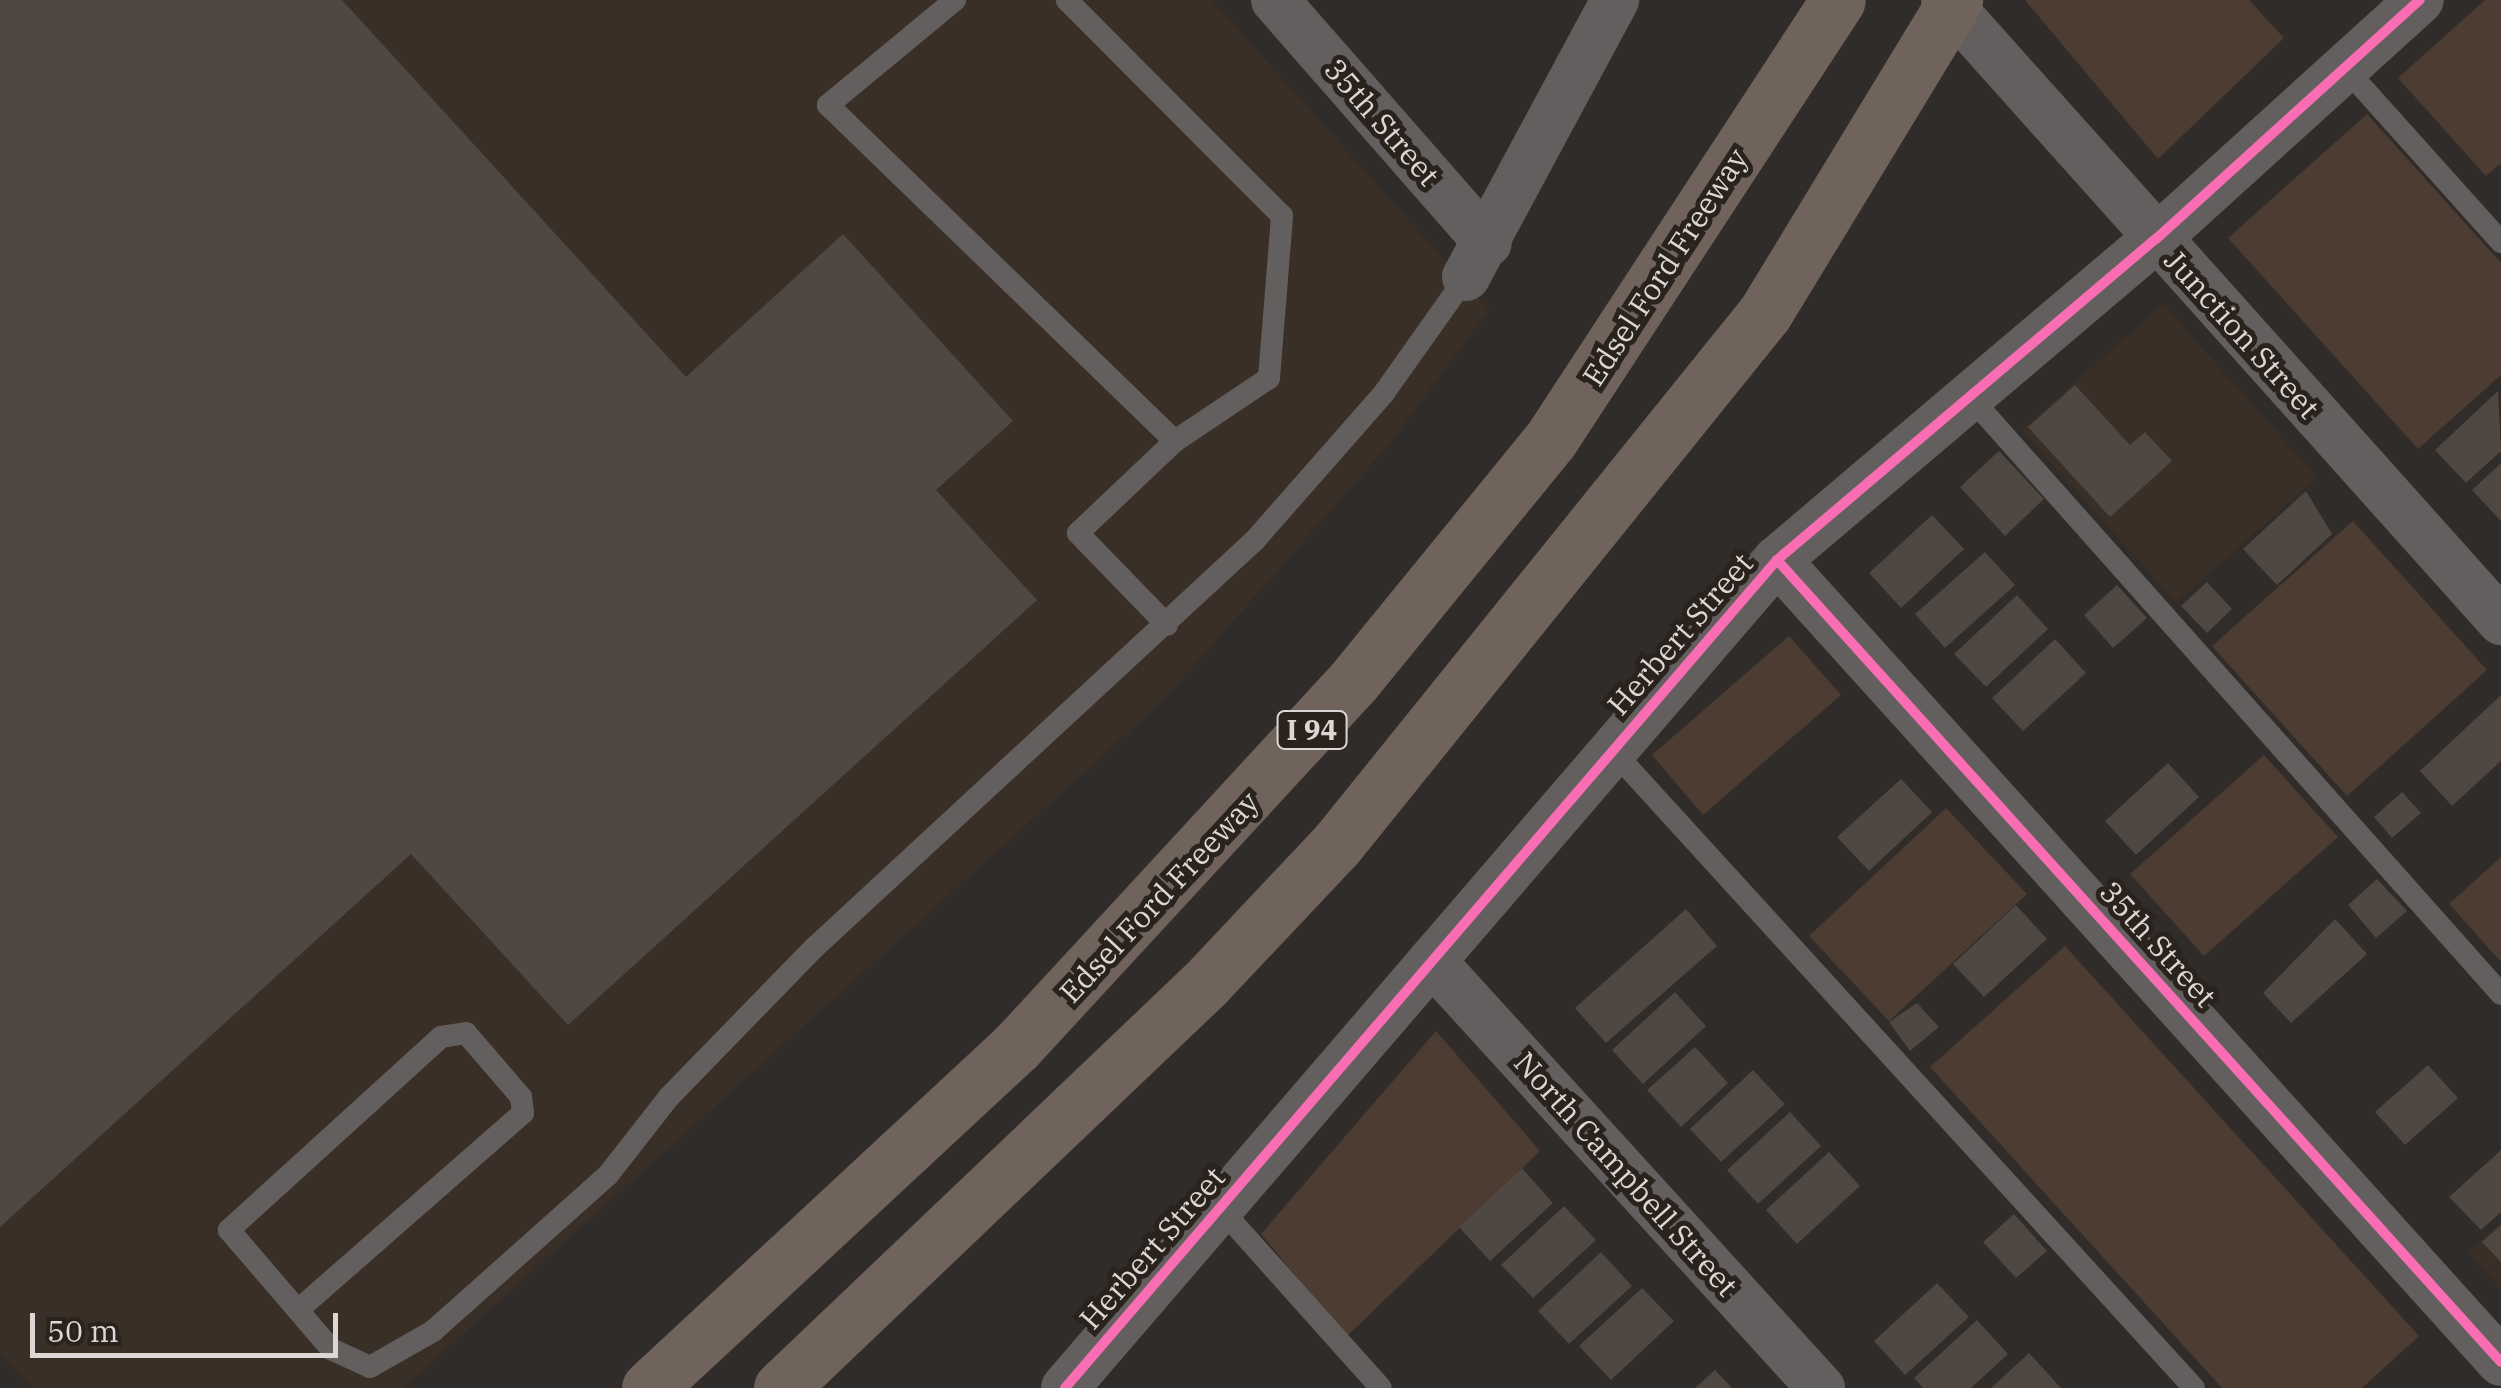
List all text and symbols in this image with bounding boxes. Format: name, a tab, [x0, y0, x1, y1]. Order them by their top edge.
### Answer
street label: 35th Street	[1317, 51, 1447, 193]
street label: Edsel Ford Freeway	[1575, 142, 1755, 392]
street label: Junction Street	[2157, 242, 2327, 426]
street label: Herbert Street	[1600, 546, 1760, 722]
road number: I 94	[1274, 707, 1350, 753]
street label: Edsel Ford Freeway	[1052, 784, 1266, 1010]
street label: 35th Street	[2092, 874, 2224, 1014]
street label: North Campbell Street	[1507, 1045, 1745, 1303]
street label: Herbert Street	[1072, 1160, 1232, 1336]
scale bar	[35, 1293, 342, 1355]
text: 50 m	[47, 1311, 119, 1350]

